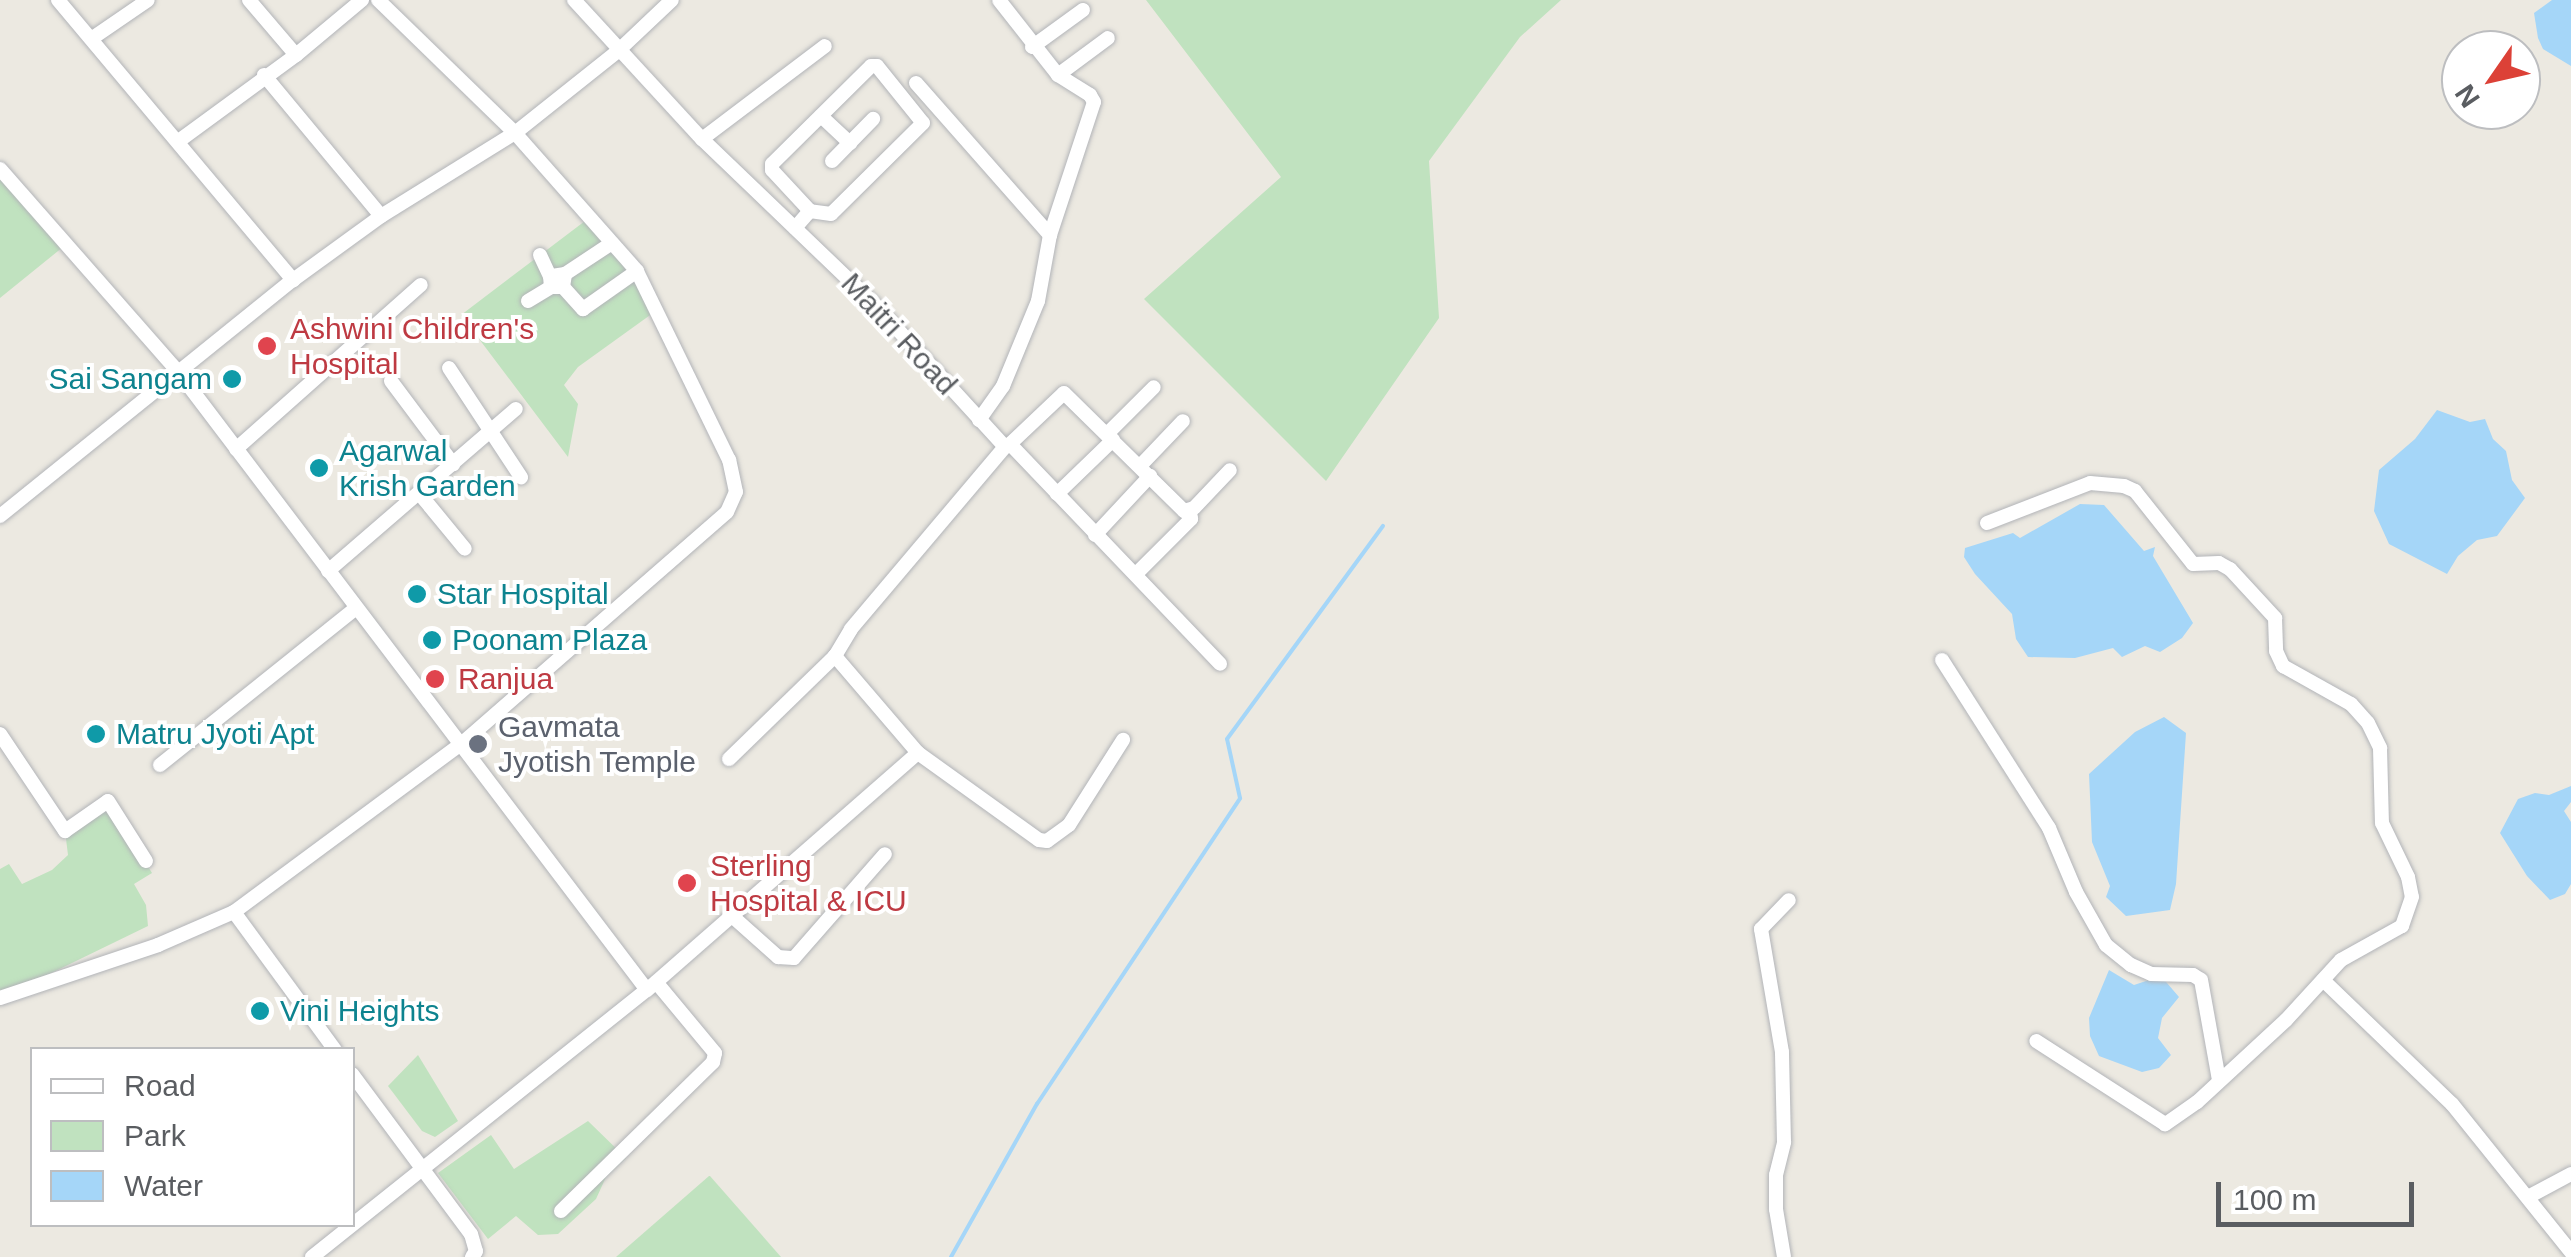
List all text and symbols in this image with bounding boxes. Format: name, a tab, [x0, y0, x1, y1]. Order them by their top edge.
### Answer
north arrow	[2441, 30, 2541, 130]
text: N	[2449, 79, 2486, 113]
street label: Maitri Road	[834, 266, 964, 402]
place label: Ashwini Children's Hospital	[290, 311, 534, 382]
marker: Ashwini Children's Hospital	[254, 333, 280, 359]
place label: Sai Sangam	[49, 361, 212, 397]
marker: Sai Sangam	[221, 368, 243, 390]
place label: Agarwal Krish Garden	[339, 433, 516, 504]
marker: Agarwal Krish Garden	[308, 457, 330, 479]
place label: Star Hospital	[437, 576, 609, 612]
marker: Star Hospital	[406, 583, 428, 605]
place label: Poonam Plaza	[452, 622, 647, 658]
marker: Poonam Plaza	[421, 629, 443, 651]
place label: Ranjua	[458, 661, 553, 697]
marker: Ranjua	[422, 666, 448, 692]
place label: Gavmata Jyotish Temple	[498, 709, 696, 780]
place label: Matru Jyoti Apt	[116, 716, 316, 752]
marker: Matru Jyoti Apt	[85, 723, 107, 745]
marker: Gavmata Jyotish Temple	[467, 733, 489, 755]
place label: Sterling Hospital & ICU	[710, 848, 907, 918]
marker: Sterling Hospital & ICU	[674, 870, 700, 896]
place label: Vini Heights	[280, 993, 440, 1029]
marker: Vini Heights	[249, 1000, 271, 1022]
legend	[30, 1047, 355, 1227]
text: Road	[124, 1069, 196, 1102]
text: Park	[124, 1119, 186, 1152]
scale bar	[2221, 1162, 2418, 1224]
text: Water	[124, 1169, 203, 1202]
text: 100 m	[2233, 1183, 2316, 1216]

